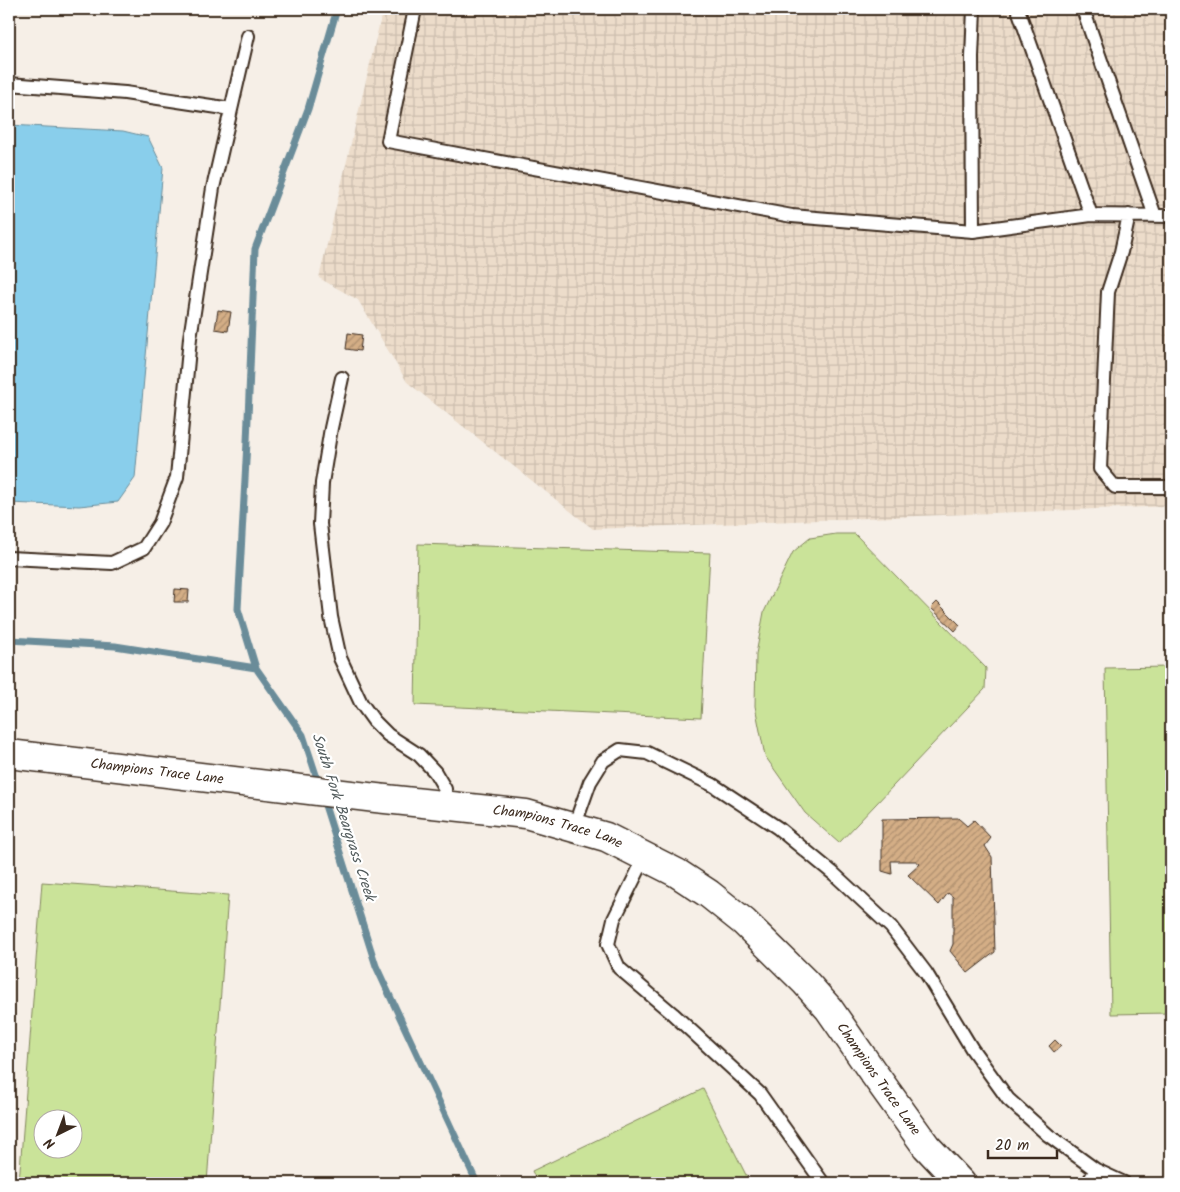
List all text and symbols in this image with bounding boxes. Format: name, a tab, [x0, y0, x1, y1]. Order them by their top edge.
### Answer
water label: South Fork Beargrass Creek	[305, 730, 382, 906]
street label: Champions Trace Lane	[89, 753, 225, 791]
street label: Champions Trace Lane	[492, 800, 627, 855]
street label: Champions Trace Lane	[831, 1018, 927, 1141]
north arrow	[32, 1110, 82, 1160]
scale bar	[988, 1127, 1056, 1159]
text: N	[39, 1132, 61, 1154]
text: 20 m	[995, 1134, 1029, 1158]

